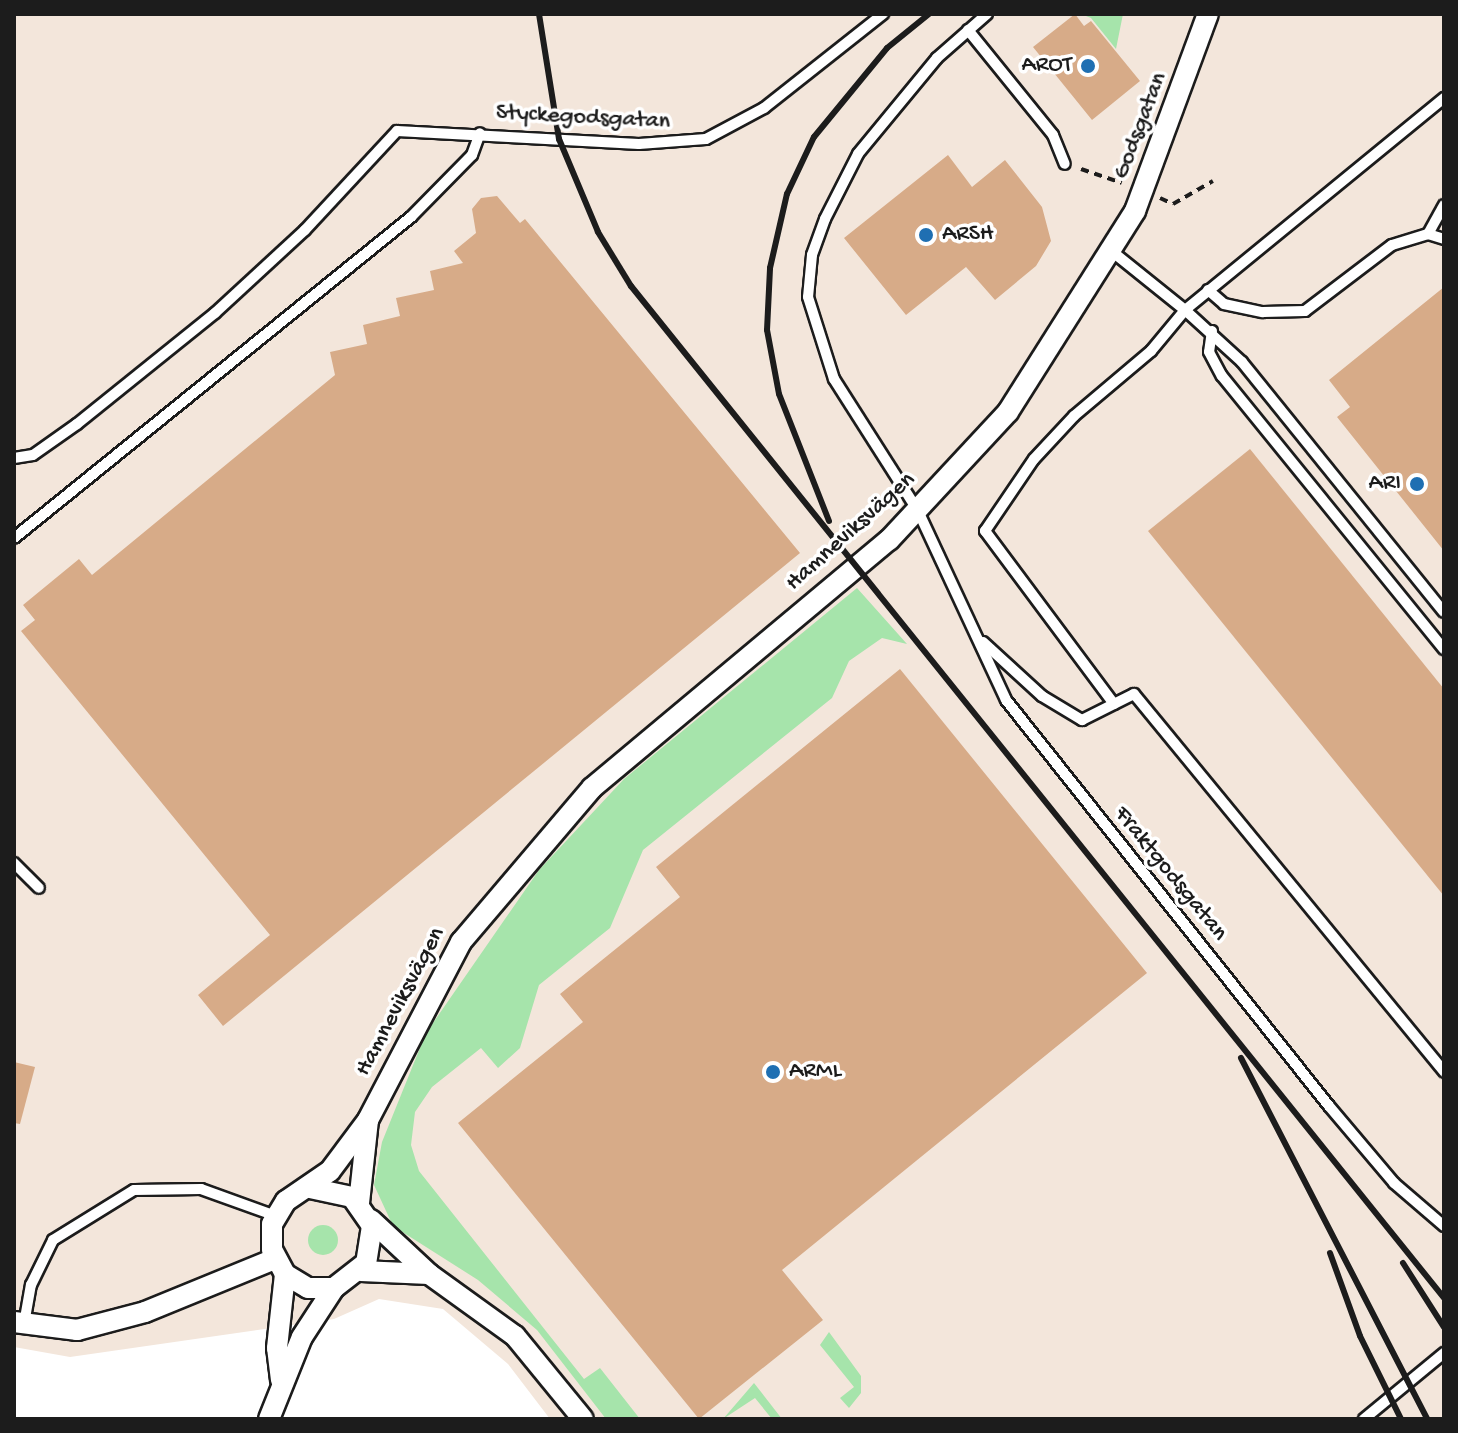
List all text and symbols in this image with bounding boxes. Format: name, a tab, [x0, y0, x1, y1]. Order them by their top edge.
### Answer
place label: AROT	[1022, 52, 1072, 80]
marker: AROT	[1079, 57, 1097, 75]
street label: Godsgatan	[1107, 69, 1175, 183]
street label: Styckegodsgatan	[495, 99, 671, 137]
place label: ARSH	[942, 221, 994, 249]
marker: ARSH	[917, 226, 935, 244]
street label: Hamneviksvägen	[780, 466, 922, 598]
place label: ARI	[1369, 470, 1401, 498]
marker: ARI	[1408, 475, 1426, 493]
street label: Fraktgodsgatan	[1107, 801, 1233, 947]
street label: Hamneviksvägen	[350, 923, 452, 1081]
place label: ARML	[789, 1058, 841, 1086]
marker: ARML	[764, 1063, 782, 1081]

